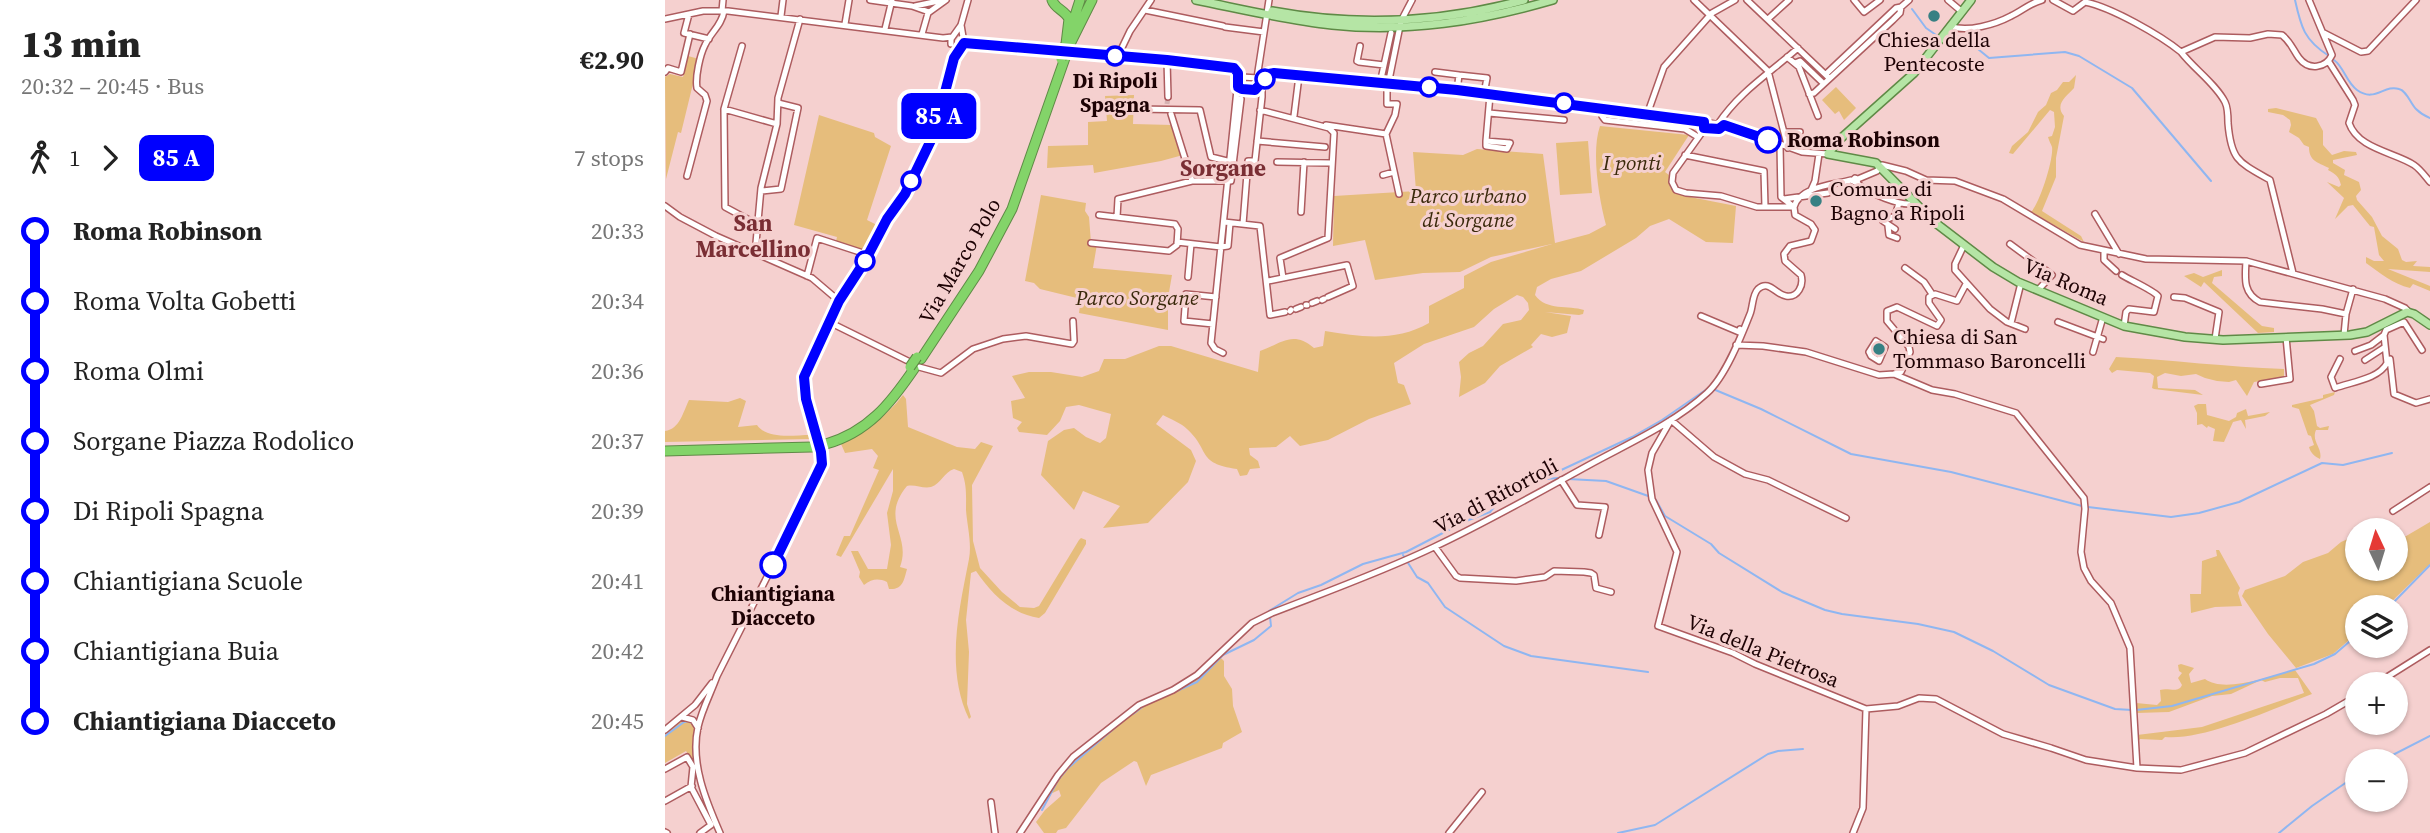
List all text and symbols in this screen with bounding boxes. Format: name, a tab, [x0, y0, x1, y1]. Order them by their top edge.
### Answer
marker: Chiesa della Pentecoste	[1926, 8, 1942, 24]
text: 13 min	[21, 18, 141, 70]
place label: Chiesa della Pentecoste	[1878, 25, 1991, 78]
text: €2.90	[580, 42, 644, 78]
marker: Di Ripoli Spagna	[1105, 46, 1125, 66]
place label: Di Ripoli Spagna	[1072, 66, 1158, 119]
unlabelled marker	[1255, 69, 1275, 89]
text: 20:32 – 20:45 · Bus	[21, 70, 204, 102]
unlabelled marker	[1419, 77, 1439, 97]
line badge: 85 A	[890, 93, 988, 139]
unlabelled marker	[1554, 93, 1574, 113]
text: 85 A	[915, 99, 963, 132]
place label: Roma Robinson	[1787, 125, 1940, 154]
marker: Roma Robinson	[1755, 127, 1781, 153]
icon: walk	[21, 139, 59, 177]
icon: forward	[91, 139, 129, 177]
text: 85 A	[153, 141, 200, 174]
text: 1	[69, 142, 81, 174]
text: 7 stops	[574, 142, 644, 174]
park label: I ponti	[1602, 148, 1662, 177]
district label: Sorgane	[1180, 152, 1266, 184]
unlabelled marker	[901, 171, 921, 191]
place label: Comune di Bagno a Ripoli	[1830, 174, 1965, 227]
park label: Parco urbano di Sorgane	[1408, 181, 1527, 234]
street label: Via Marco Polo	[912, 192, 1007, 329]
marker: Comune di Bagno a Ripoli	[1808, 193, 1824, 209]
district label: San Marcellino	[695, 207, 811, 265]
text: Roma Robinson	[73, 213, 262, 249]
text: 20:33	[591, 215, 644, 247]
unlabelled marker	[855, 251, 875, 271]
street label: Via Roma	[2019, 251, 2114, 313]
text: Roma Volta Gobetti	[73, 283, 296, 319]
park label: Parco Sorgane	[1074, 283, 1199, 312]
text: 20:34	[591, 285, 644, 317]
place label: Chiesa di San Tommaso Baroncelli	[1893, 322, 2086, 375]
marker: Chiesa di San Tommaso Baroncelli	[1871, 341, 1887, 357]
text: Roma Olmi	[73, 353, 204, 389]
text: 20:36	[591, 355, 644, 387]
text: Sorgane Piazza Rodolico	[73, 423, 354, 459]
text: 20:37	[591, 425, 644, 457]
street label: Via di Ritortoli	[1429, 451, 1563, 540]
text: Di Ripoli Spagna	[73, 493, 264, 529]
text: 20:39	[591, 495, 644, 527]
north arrow	[2345, 518, 2408, 581]
map controls	[2345, 518, 2408, 812]
marker: Chiantigiana Diacceto	[760, 552, 786, 578]
text: Chiantigiana Scuole	[73, 563, 303, 599]
text: 20:41	[591, 565, 644, 597]
place label: Chiantigiana Diacceto	[711, 579, 836, 632]
button: layers	[2345, 595, 2408, 658]
street label: Via della Pietrosa	[1683, 607, 1844, 694]
text: Chiantigiana Buia	[73, 633, 279, 669]
text: 20:42	[591, 635, 644, 667]
button: +	[2345, 672, 2408, 735]
text: Chiantigiana Diacceto	[73, 703, 336, 739]
text: 20:45	[591, 705, 644, 737]
button: −	[2345, 749, 2408, 812]

